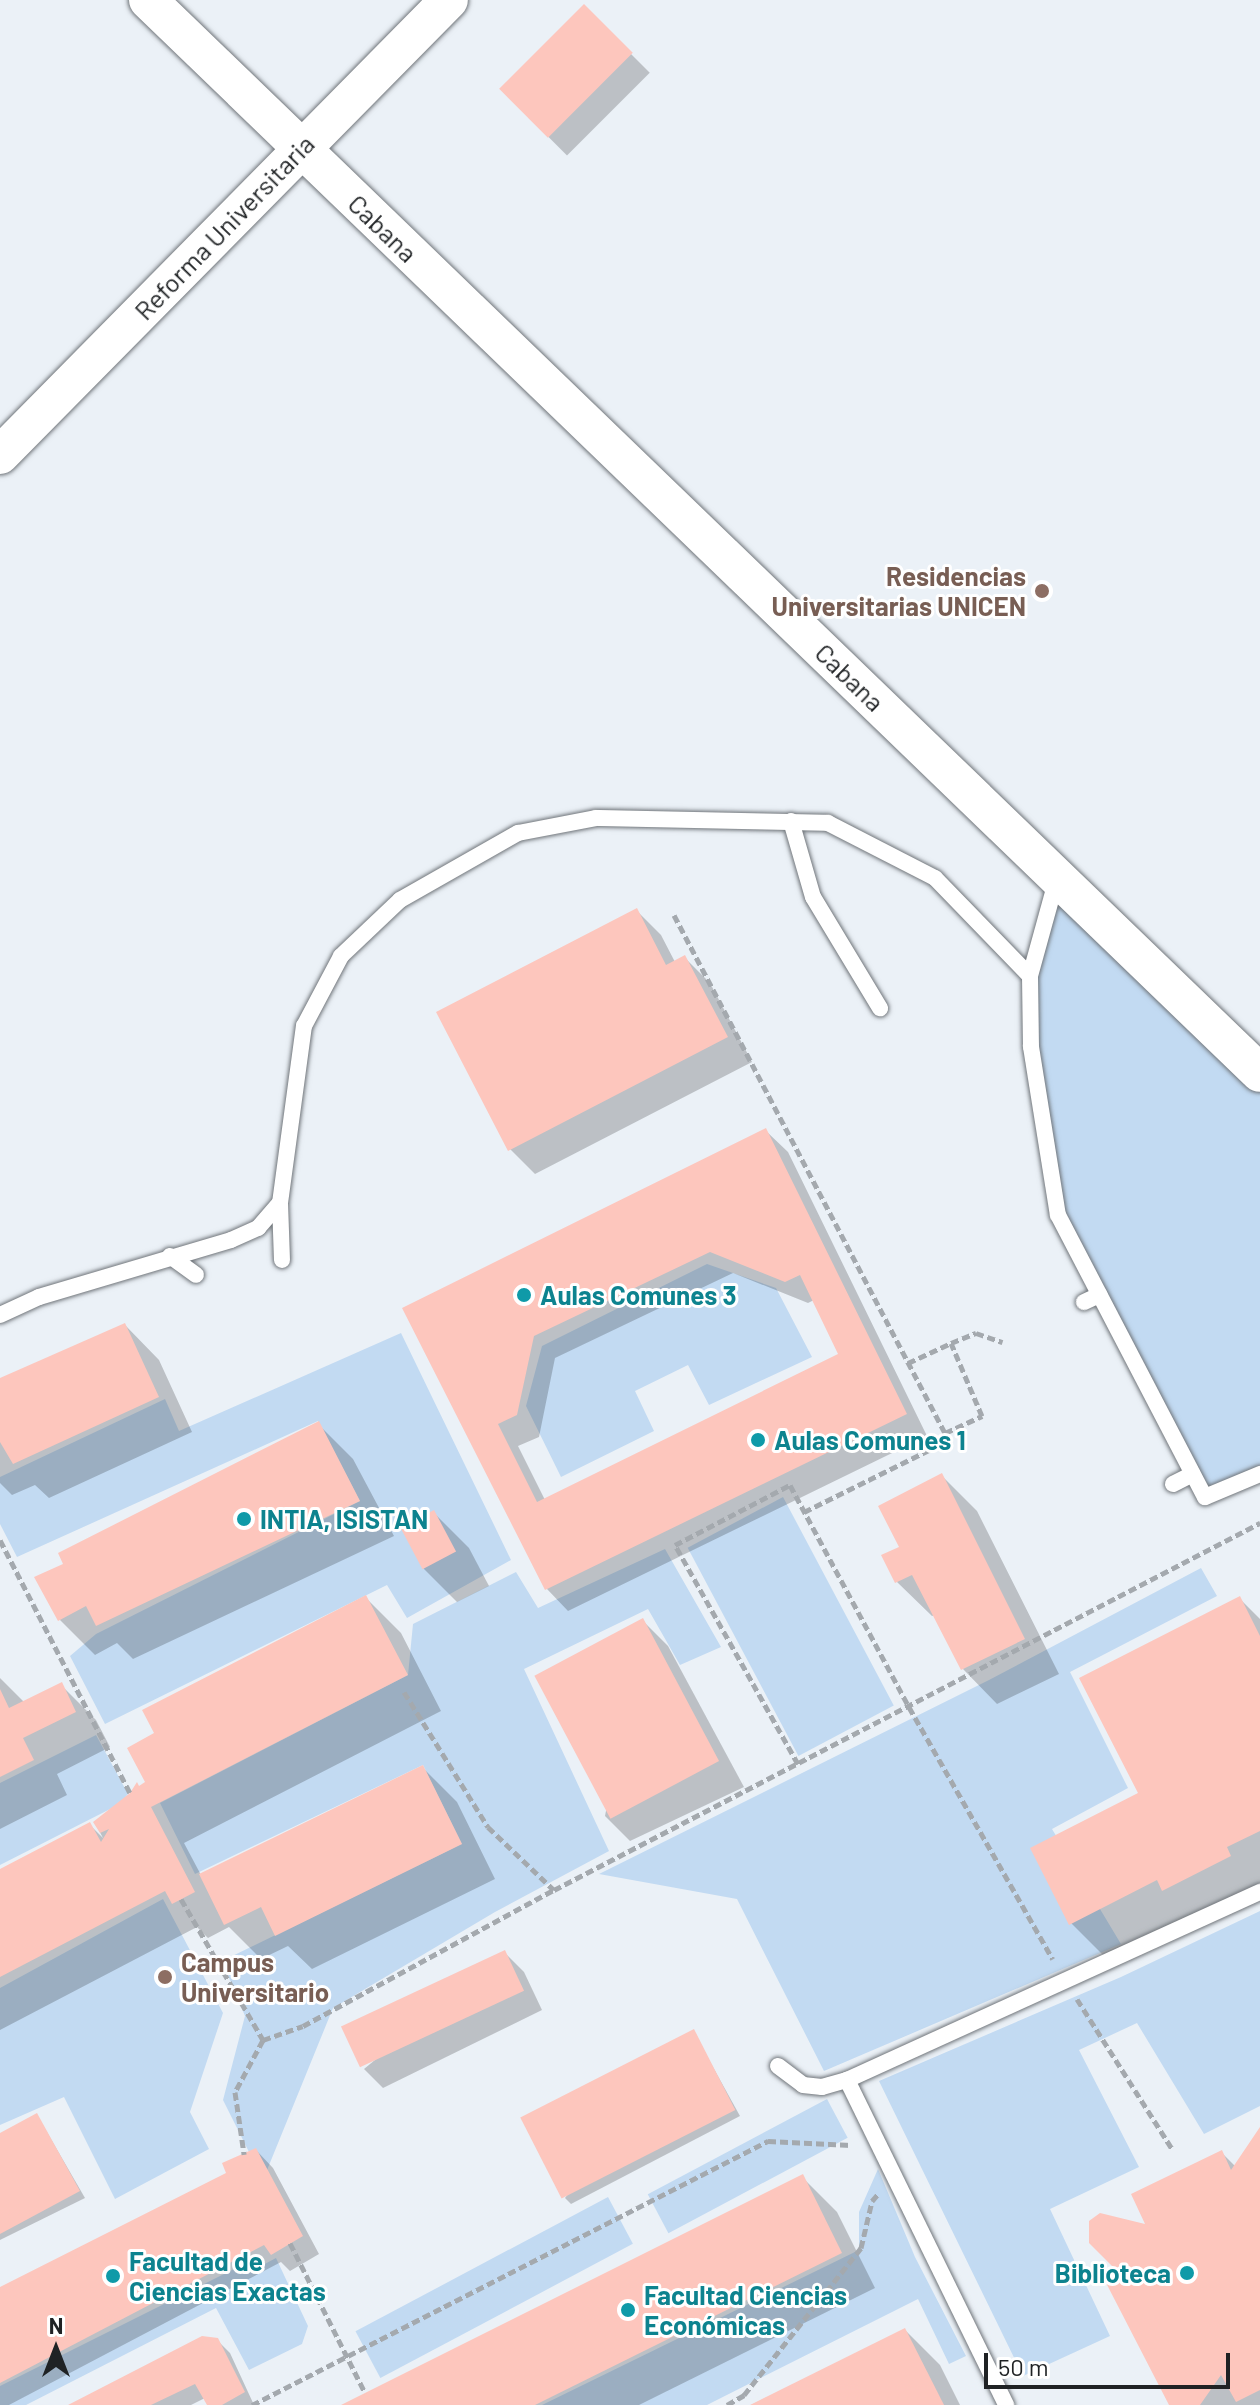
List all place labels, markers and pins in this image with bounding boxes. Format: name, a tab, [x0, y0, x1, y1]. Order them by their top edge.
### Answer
place label: Residencias Universitarias UNICEN	[772, 560, 1026, 622]
marker: Residencias Universitarias UNICEN	[1033, 582, 1051, 600]
place label: Aulas Comunes 3	[540, 1279, 737, 1311]
marker: Aulas Comunes 3	[515, 1286, 533, 1304]
place label: Aulas Comunes 1	[774, 1424, 966, 1456]
marker: Aulas Comunes 1	[749, 1431, 767, 1449]
place label: INTIA, ISISTAN	[260, 1503, 428, 1535]
marker: INTIA, ISISTAN	[235, 1510, 253, 1528]
place label: Campus Universitario	[181, 1946, 329, 2008]
marker: Campus Universitario	[156, 1968, 174, 1986]
place label: Facultad de Ciencias Exactas	[129, 2245, 326, 2306]
place label: Biblioteca	[1055, 2257, 1171, 2289]
marker: Biblioteca	[1178, 2264, 1196, 2282]
marker: Facultad de Ciencias Exactas	[104, 2267, 122, 2285]
place label: Facultad Ciencias Económicas	[644, 2279, 847, 2340]
marker: Facultad Ciencias Económicas	[619, 2301, 637, 2319]

